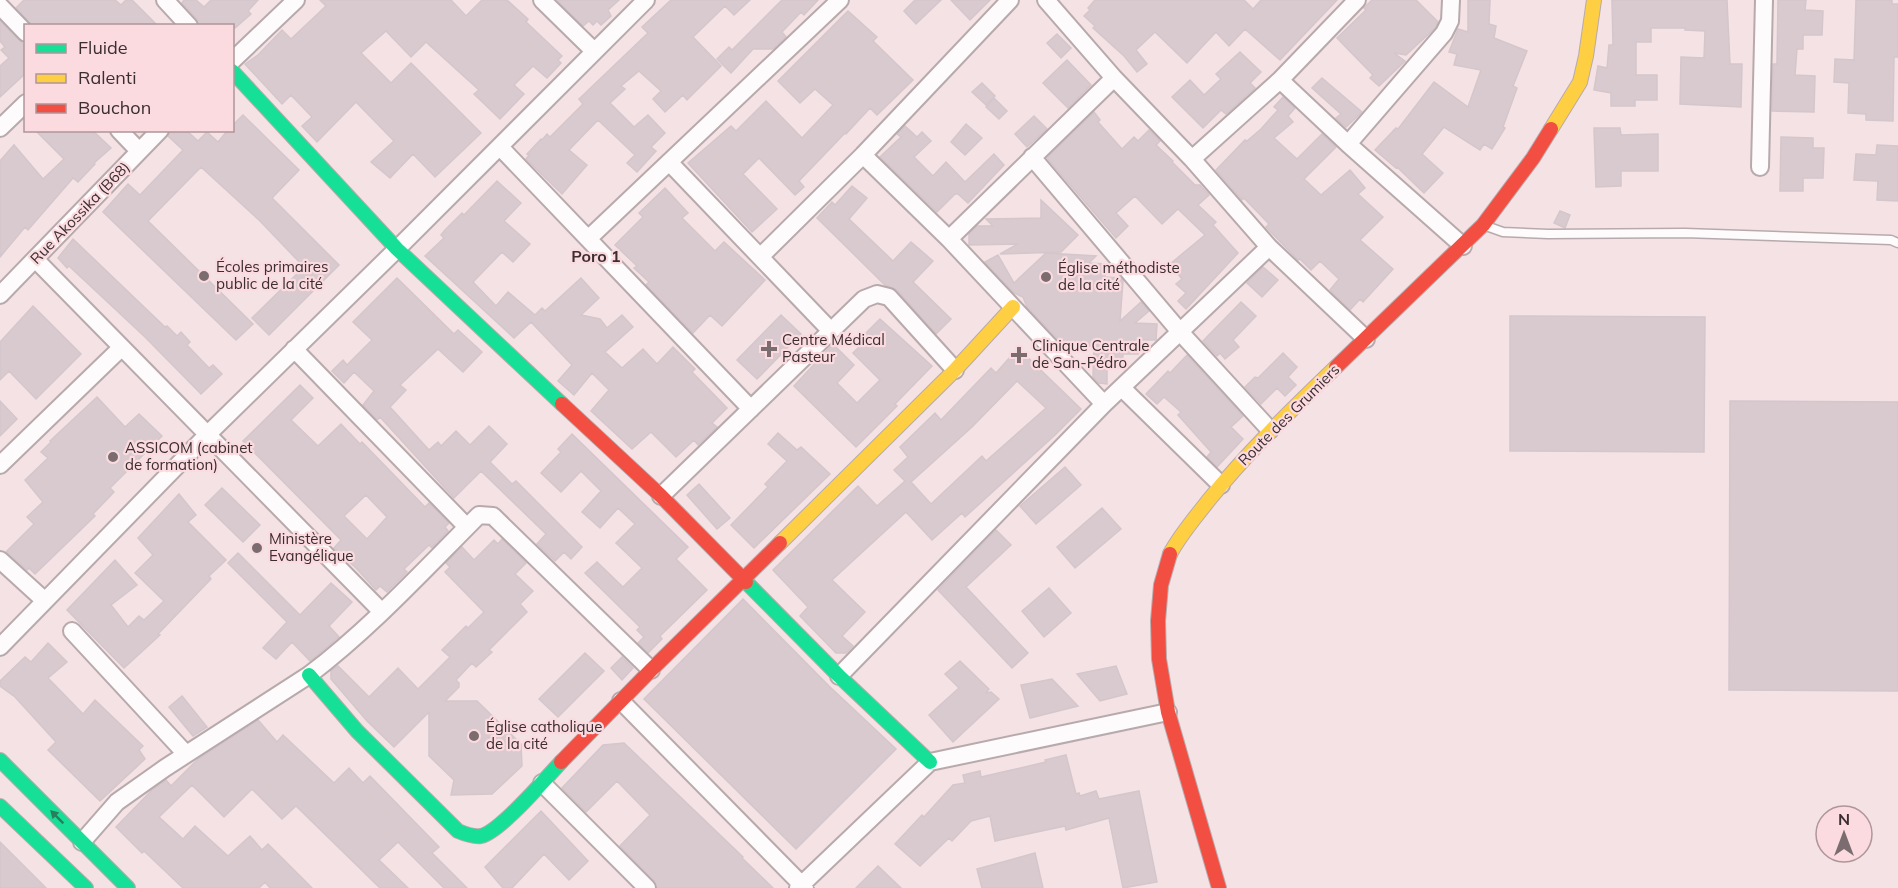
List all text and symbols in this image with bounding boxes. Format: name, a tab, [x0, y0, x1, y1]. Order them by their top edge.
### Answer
legend	[24, 24, 234, 132]
text: Fluide	[78, 36, 128, 59]
text: Ralenti	[78, 66, 136, 89]
text: Bouchon	[78, 96, 151, 119]
street label: Rue Akossika (B68)	[26, 157, 133, 268]
district label: Poro 1	[571, 246, 621, 266]
place label: Écoles primaires public de la cité	[216, 257, 328, 293]
place label: Église méthodiste de la cité	[1058, 258, 1180, 294]
marker: Écoles primaires public de la cité	[197, 269, 211, 283]
marker: Église méthodiste de la cité	[1039, 270, 1053, 284]
place label: Centre Médical Pasteur	[782, 330, 885, 366]
place label: Clinique Centrale de San-Pédro	[1032, 336, 1150, 372]
marker: Centre Médical Pasteur	[760, 340, 778, 358]
marker: Clinique Centrale de San-Pédro	[1010, 346, 1028, 364]
street label: Route des Grumiers	[1234, 360, 1343, 469]
place label: ASSICOM (cabinet de formation)	[125, 438, 253, 474]
marker: ASSICOM (cabinet de formation)	[106, 450, 120, 464]
place label: Ministère Evangélique	[269, 529, 353, 565]
marker: Ministère Evangélique	[250, 541, 264, 555]
place label: Église catholique de la cité	[486, 717, 602, 753]
marker: Église catholique de la cité	[467, 729, 481, 743]
north arrow	[1814, 804, 1874, 864]
text: N	[1838, 809, 1850, 829]
one-way arrow	[50, 810, 65, 824]

